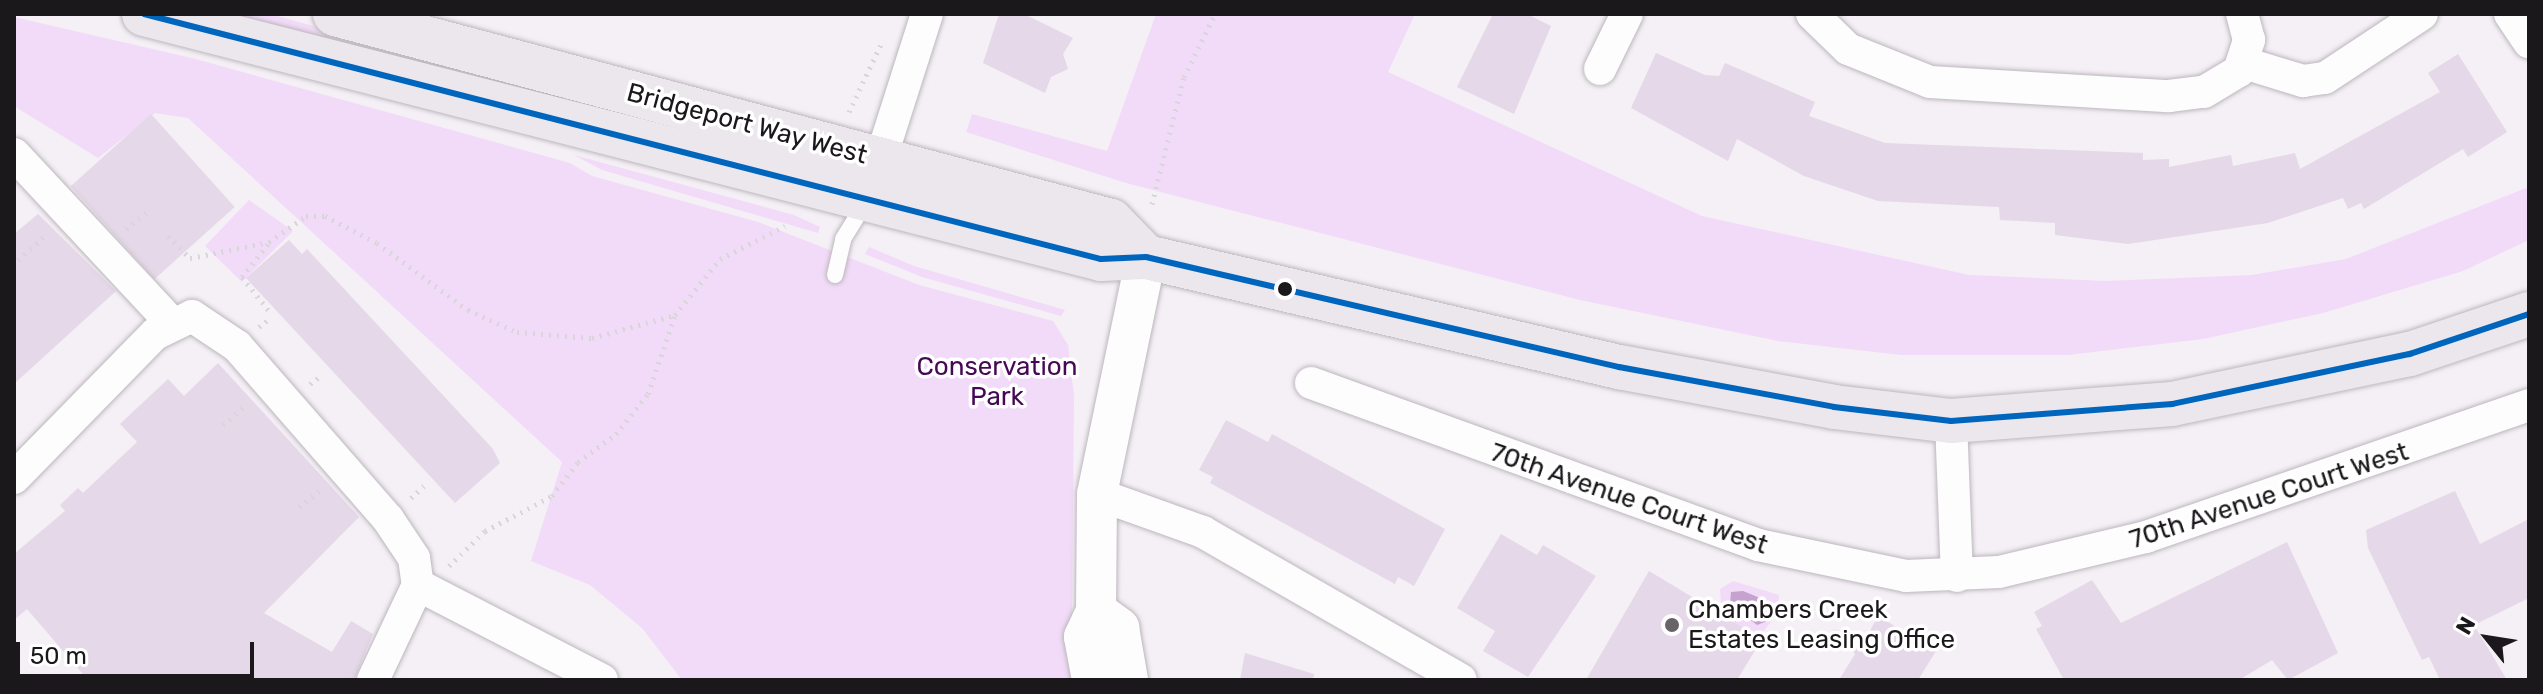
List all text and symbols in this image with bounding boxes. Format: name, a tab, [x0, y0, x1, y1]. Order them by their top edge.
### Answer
street label: Bridgeport Way West	[623, 77, 871, 171]
unlabelled marker	[1277, 281, 1293, 297]
park label: Conservation Park	[917, 351, 1077, 412]
street label: 70th Avenue Court West	[2125, 436, 2413, 556]
street label: 70th Avenue Court West	[1486, 437, 1772, 561]
place label: Chambers Creek Estates Leasing Office	[1688, 594, 1955, 656]
north arrow	[2447, 598, 2527, 678]
text: N	[2450, 612, 2481, 639]
marker: Chambers Creek Estates Leasing Office	[1663, 616, 1681, 634]
scale bar	[20, 626, 258, 676]
text: 50 m	[30, 642, 87, 670]

